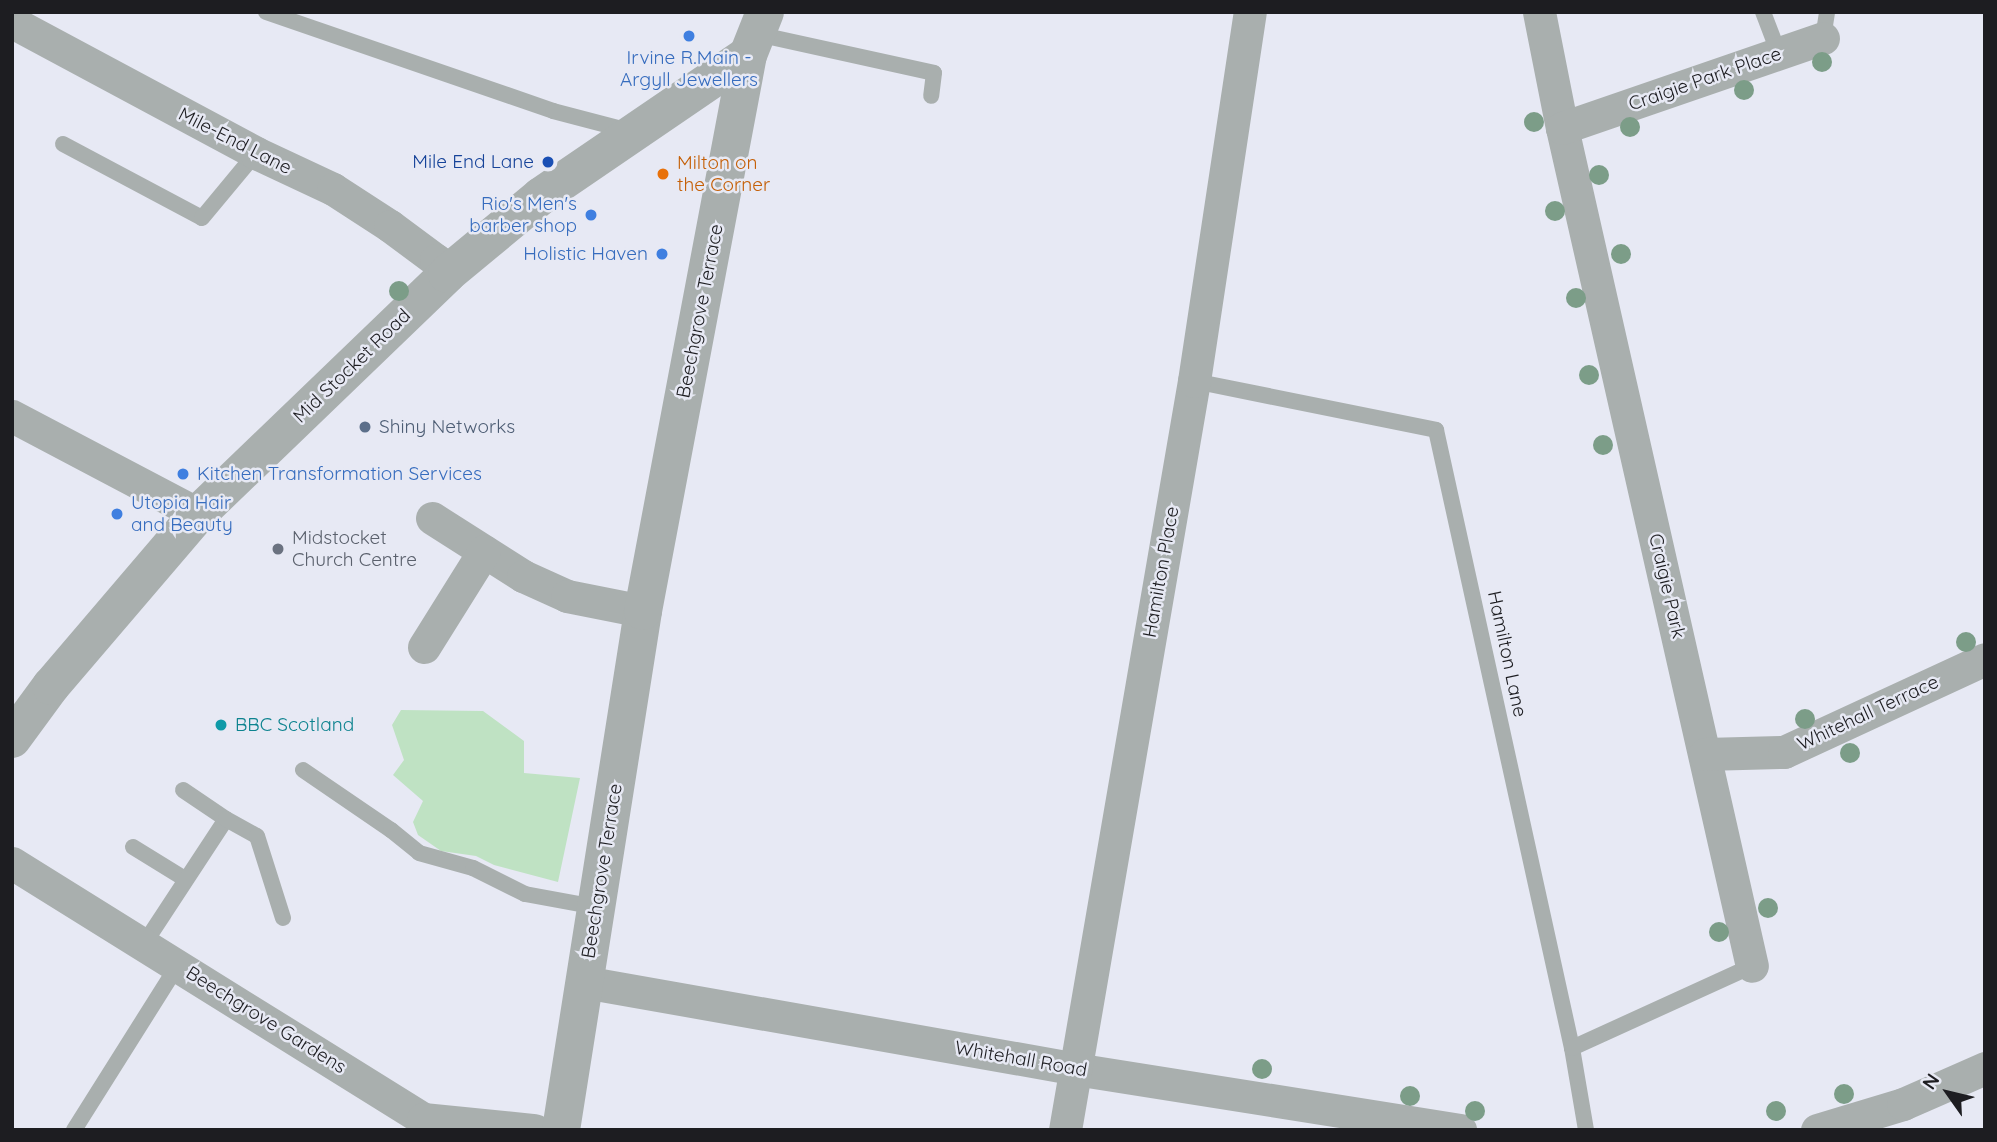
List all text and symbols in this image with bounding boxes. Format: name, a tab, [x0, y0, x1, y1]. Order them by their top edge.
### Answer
marker: Irvine R.Main - Argyll Jewellers	[681, 28, 697, 44]
street label: Craigie Park Place	[1626, 42, 1784, 116]
place label: Irvine R.Main - Argyll Jewellers	[620, 47, 758, 91]
street label: Mile-End Lane	[175, 103, 295, 179]
place label: Mile End Lane	[412, 151, 534, 173]
place label: Milton on the Corner	[677, 152, 770, 196]
marker: Mile End Lane	[540, 154, 556, 170]
marker: Milton on the Corner	[655, 166, 671, 182]
place label: Rio's Men's barber shop	[469, 193, 577, 237]
marker: Rio's Men's barber shop	[583, 207, 599, 223]
street label: Beechgrove Terrace	[672, 222, 728, 400]
place label: Holistic Haven	[523, 243, 648, 265]
marker: Holistic Haven	[654, 246, 670, 262]
street label: Mid Stocket Road	[289, 304, 415, 428]
place label: Shiny Networks	[379, 416, 515, 438]
marker: Shiny Networks	[357, 419, 373, 435]
place label: Kitchen Transformation Services	[197, 463, 482, 485]
marker: Kitchen Transformation Services	[175, 466, 191, 482]
place label: Utopia Hair and Beauty	[131, 492, 233, 536]
street label: Hamilton Place	[1138, 505, 1184, 639]
marker: Utopia Hair and Beauty	[109, 506, 125, 522]
place label: Midstocket Church Centre	[292, 527, 417, 571]
street label: Craigie Park	[1644, 531, 1690, 641]
marker: Midstocket Church Centre	[270, 541, 286, 557]
street label: Hamilton Lane	[1483, 589, 1531, 719]
street label: Whitehall Terrace	[1794, 670, 1942, 756]
place label: BBC Scotland	[235, 714, 354, 736]
marker: BBC Scotland	[213, 717, 229, 733]
street label: Beechgrove Terrace	[577, 782, 627, 960]
street label: Beechgrove Gardens	[182, 961, 350, 1079]
street label: Whitehall Road	[953, 1036, 1089, 1082]
north arrow	[1913, 1058, 1983, 1128]
text: N	[1917, 1069, 1944, 1094]

